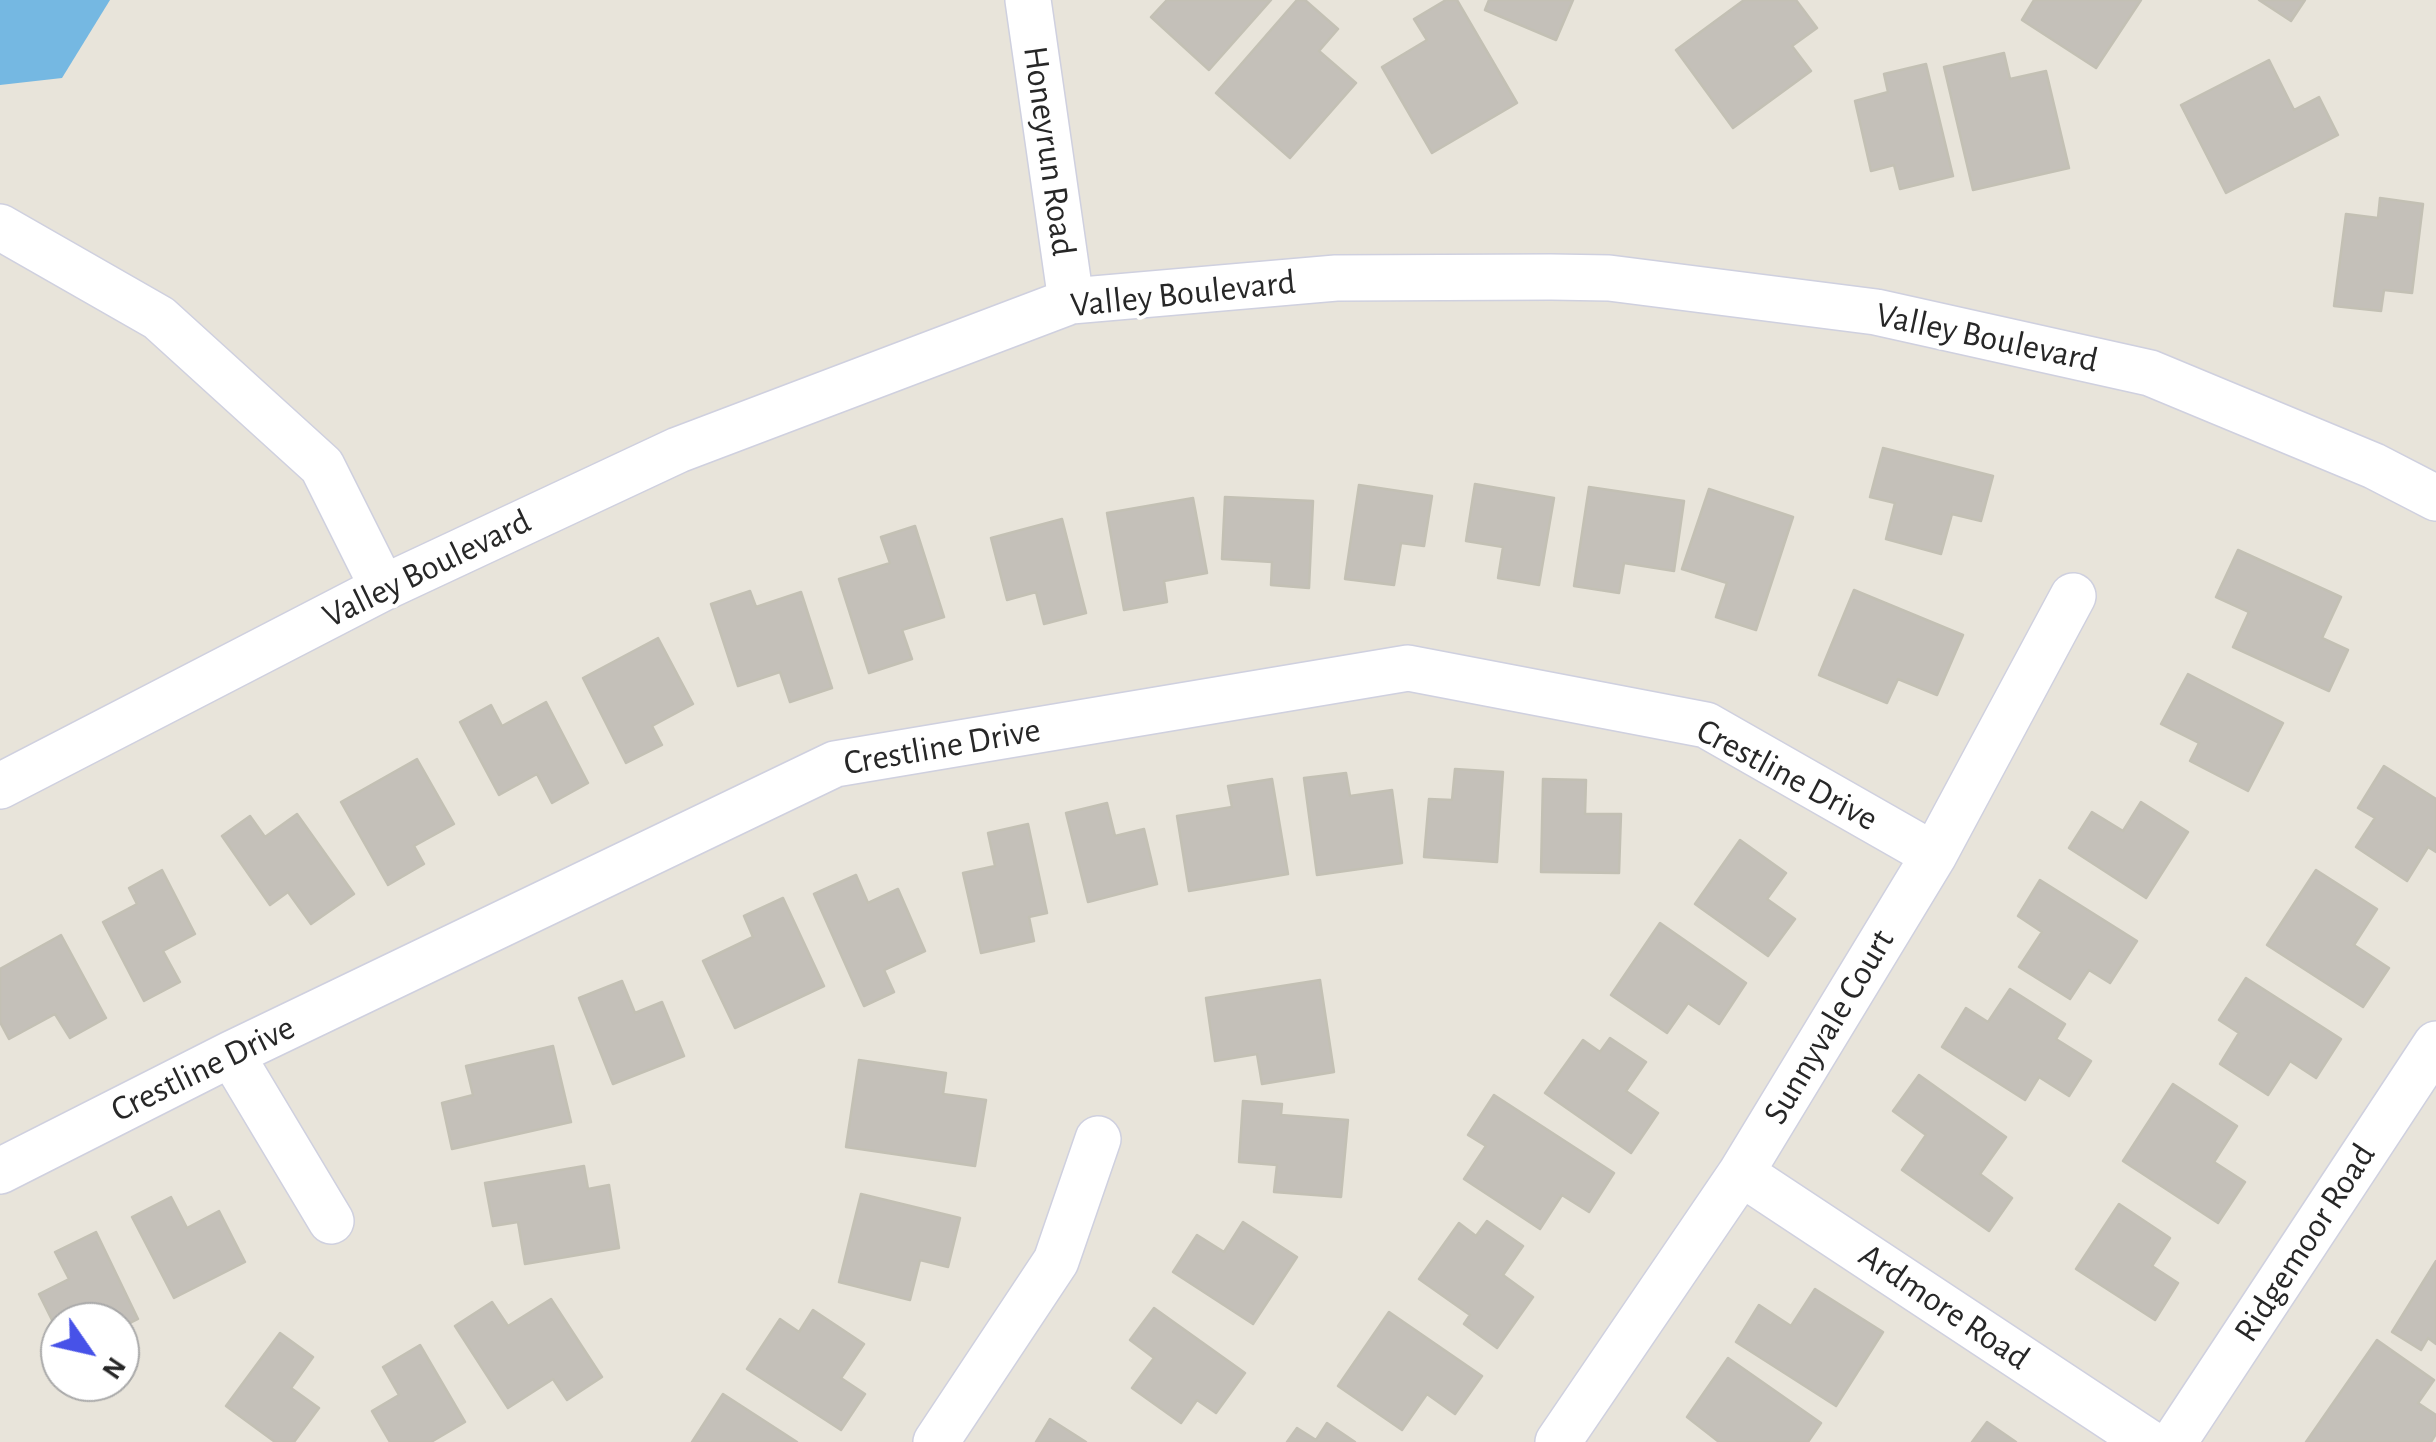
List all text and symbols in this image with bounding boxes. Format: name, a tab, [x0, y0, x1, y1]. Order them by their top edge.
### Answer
street label: Honeyrun Road	[1013, 43, 1085, 259]
street label: Valley Boulevard	[1068, 261, 1298, 327]
street label: Valley Boulevard	[1872, 294, 2102, 382]
street label: Valley Boulevard	[316, 501, 538, 637]
street label: Crestline Drive	[840, 709, 1044, 785]
street label: Crestline Drive	[1689, 710, 1885, 840]
street label: Sunnyvale Court	[1754, 922, 1904, 1132]
street label: Crestline Drive	[104, 1007, 302, 1131]
street label: Ridgemoor Road	[2225, 1136, 2385, 1350]
street label: Ardmore Road	[1851, 1235, 2037, 1379]
north arrow	[40, 1302, 140, 1402]
text: N	[96, 1352, 130, 1384]

